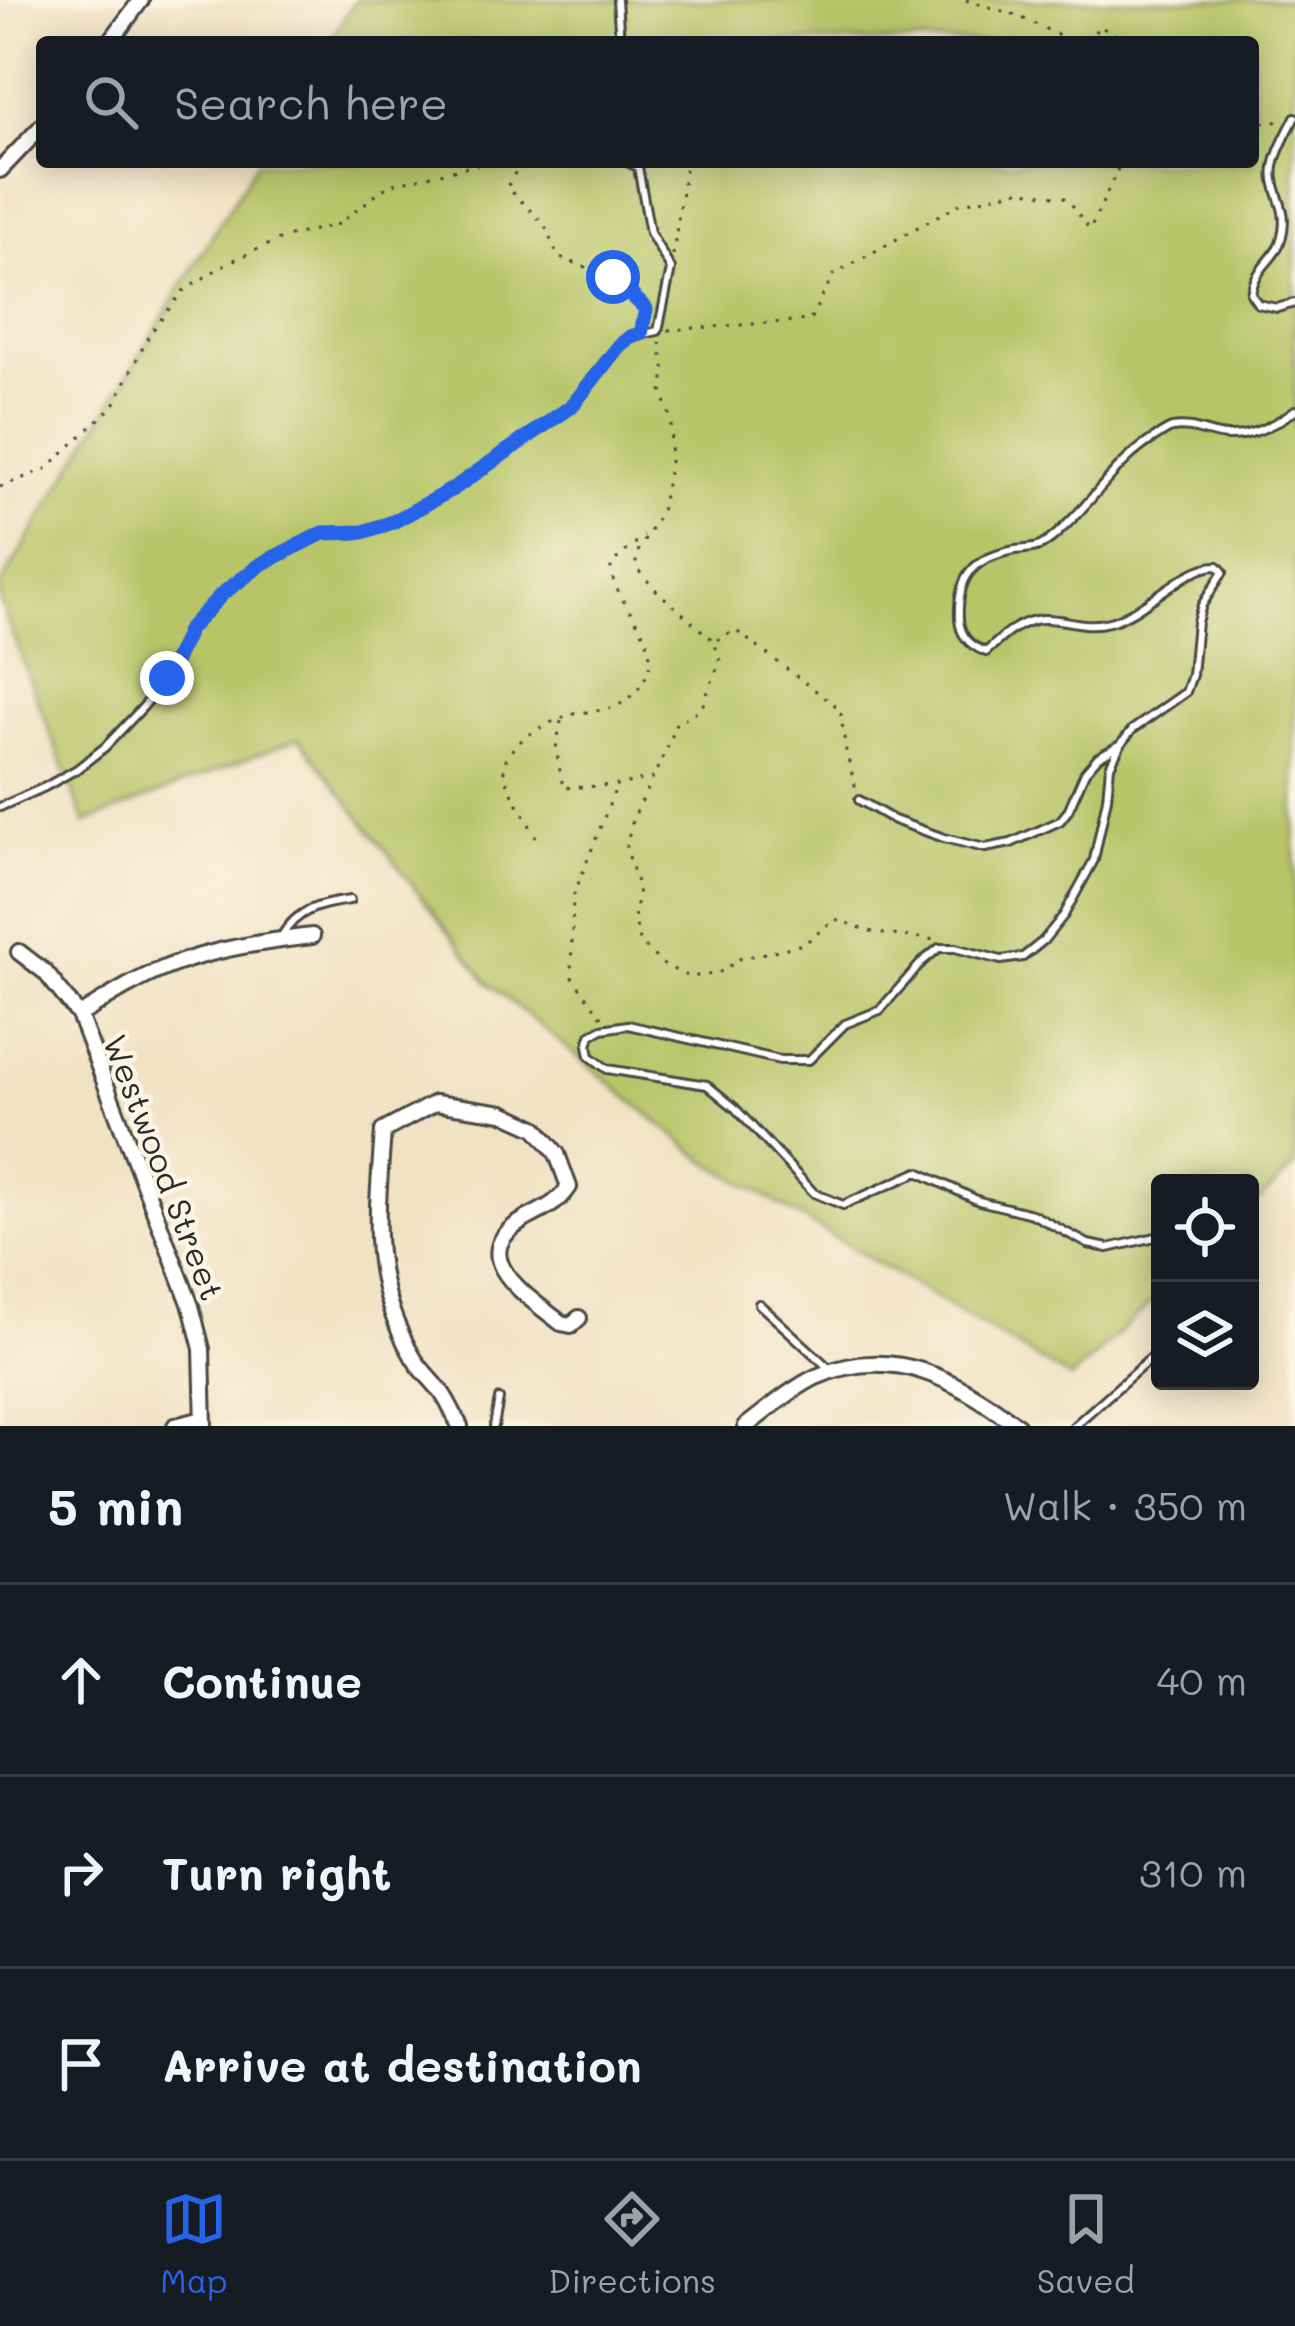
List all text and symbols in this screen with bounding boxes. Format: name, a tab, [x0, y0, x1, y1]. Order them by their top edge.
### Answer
search box	[36, 36, 1259, 168]
icon: search	[78, 69, 144, 135]
text: Search here	[174, 73, 448, 131]
route start	[586, 250, 640, 304]
route end	[140, 651, 194, 705]
street label: Westwood Street	[95, 1028, 235, 1306]
map controls	[1151, 1174, 1259, 1390]
button: locate	[1151, 1174, 1259, 1282]
button: layers	[1151, 1282, 1259, 1390]
text: 5 min	[48, 1471, 183, 1538]
text: Walk · 350 m	[1003, 1479, 1247, 1530]
icon: ahead	[48, 1647, 114, 1713]
text: Continue	[162, 1651, 362, 1709]
text: 40 m	[1156, 1654, 1247, 1705]
icon: right	[48, 1839, 114, 1905]
text: Turn right	[162, 1843, 391, 1901]
text: 310 m	[1139, 1846, 1247, 1897]
icon: arrive	[48, 2031, 114, 2097]
text: Arrive at destination	[162, 2035, 642, 2093]
tab: Map	[160, 2186, 228, 2301]
tab: Directions	[548, 2186, 716, 2301]
tab: Saved	[1037, 2186, 1135, 2301]

